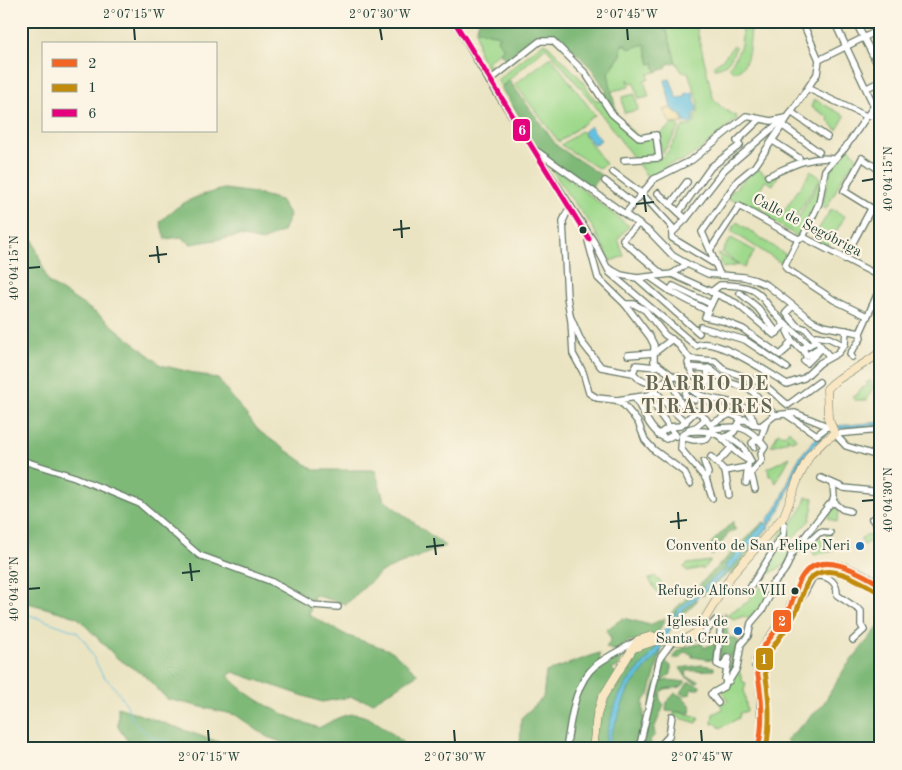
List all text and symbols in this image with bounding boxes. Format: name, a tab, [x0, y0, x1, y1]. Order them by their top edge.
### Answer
text: 2°07'15"W	[103, 8, 165, 21]
text: 2°07'45"W	[596, 8, 658, 21]
text: 2°07'30"W	[349, 9, 411, 21]
legend	[42, 42, 218, 132]
text: 2	[88, 57, 97, 72]
text: 1	[88, 81, 97, 96]
text: 6	[88, 107, 97, 122]
line badge: 6	[512, 118, 531, 142]
text: 6	[518, 124, 526, 138]
text: 40°04'15"N	[882, 146, 895, 212]
street label: Calle de Segóbriga	[750, 192, 865, 260]
unlabelled marker	[578, 225, 588, 235]
text: 40°04'15"N	[8, 235, 21, 301]
district label: BARRIO DE TIRADORES	[641, 375, 773, 418]
text: 40°04'30"N	[883, 467, 895, 533]
place label: Convento de San Felipe Neri	[666, 539, 850, 554]
marker: Convento de San Felipe Neri	[854, 540, 866, 552]
text: 40°04'30"N	[9, 556, 21, 622]
place label: Refugio Alfonso VIII	[657, 584, 786, 598]
marker: Refugio Alfonso VIII	[790, 586, 800, 596]
line badge: 2	[772, 609, 792, 633]
place label: Iglesia de Santa Cruz	[656, 615, 728, 647]
text: 2	[778, 615, 786, 629]
marker: Iglesia de Santa Cruz	[732, 625, 744, 637]
line badge: 1	[755, 647, 774, 671]
text: 1	[760, 653, 768, 667]
text: 2°07'15"W	[178, 751, 240, 764]
text: 2°07'45"W	[671, 751, 733, 764]
text: 2°07'30"W	[424, 752, 486, 764]

